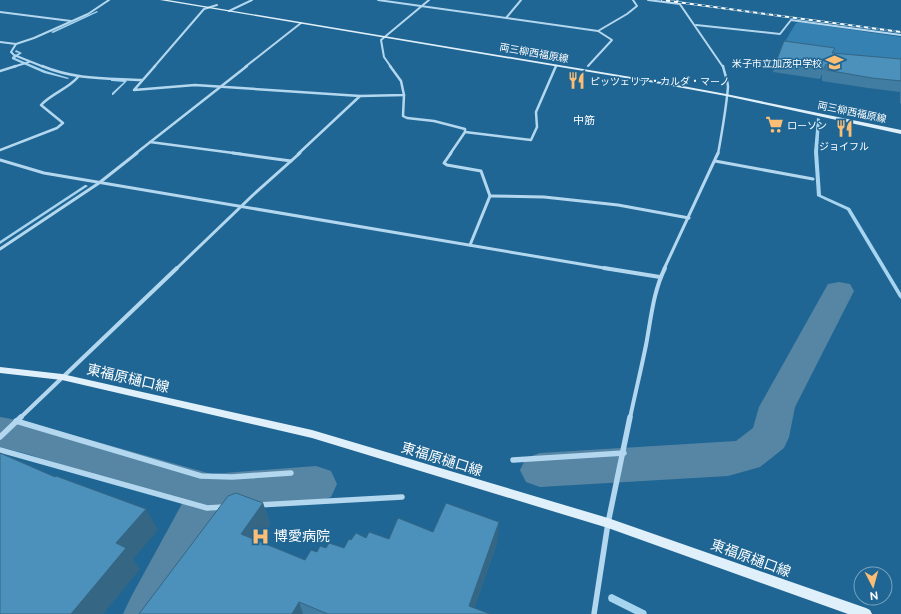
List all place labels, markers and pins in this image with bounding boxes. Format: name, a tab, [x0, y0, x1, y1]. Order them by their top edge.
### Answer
school or university icon: 米子市立加茂中学校	[825, 53, 845, 73]
place label: 米子市立加茂中学校	[732, 58, 822, 69]
restaurant icon: ピッツェリア・カルダ・マーノ	[567, 71, 587, 91]
place label: ピッツェリア・カルダ・マーノ	[590, 76, 729, 87]
supermarket icon: ローソン	[764, 115, 784, 135]
restaurant icon: ジョイフル	[834, 119, 854, 139]
place label: ローソン	[787, 120, 827, 131]
place label: ジョイフル	[819, 141, 869, 152]
hospital icon: 博愛病院	[251, 526, 271, 546]
place label: 博愛病院	[274, 528, 330, 544]

